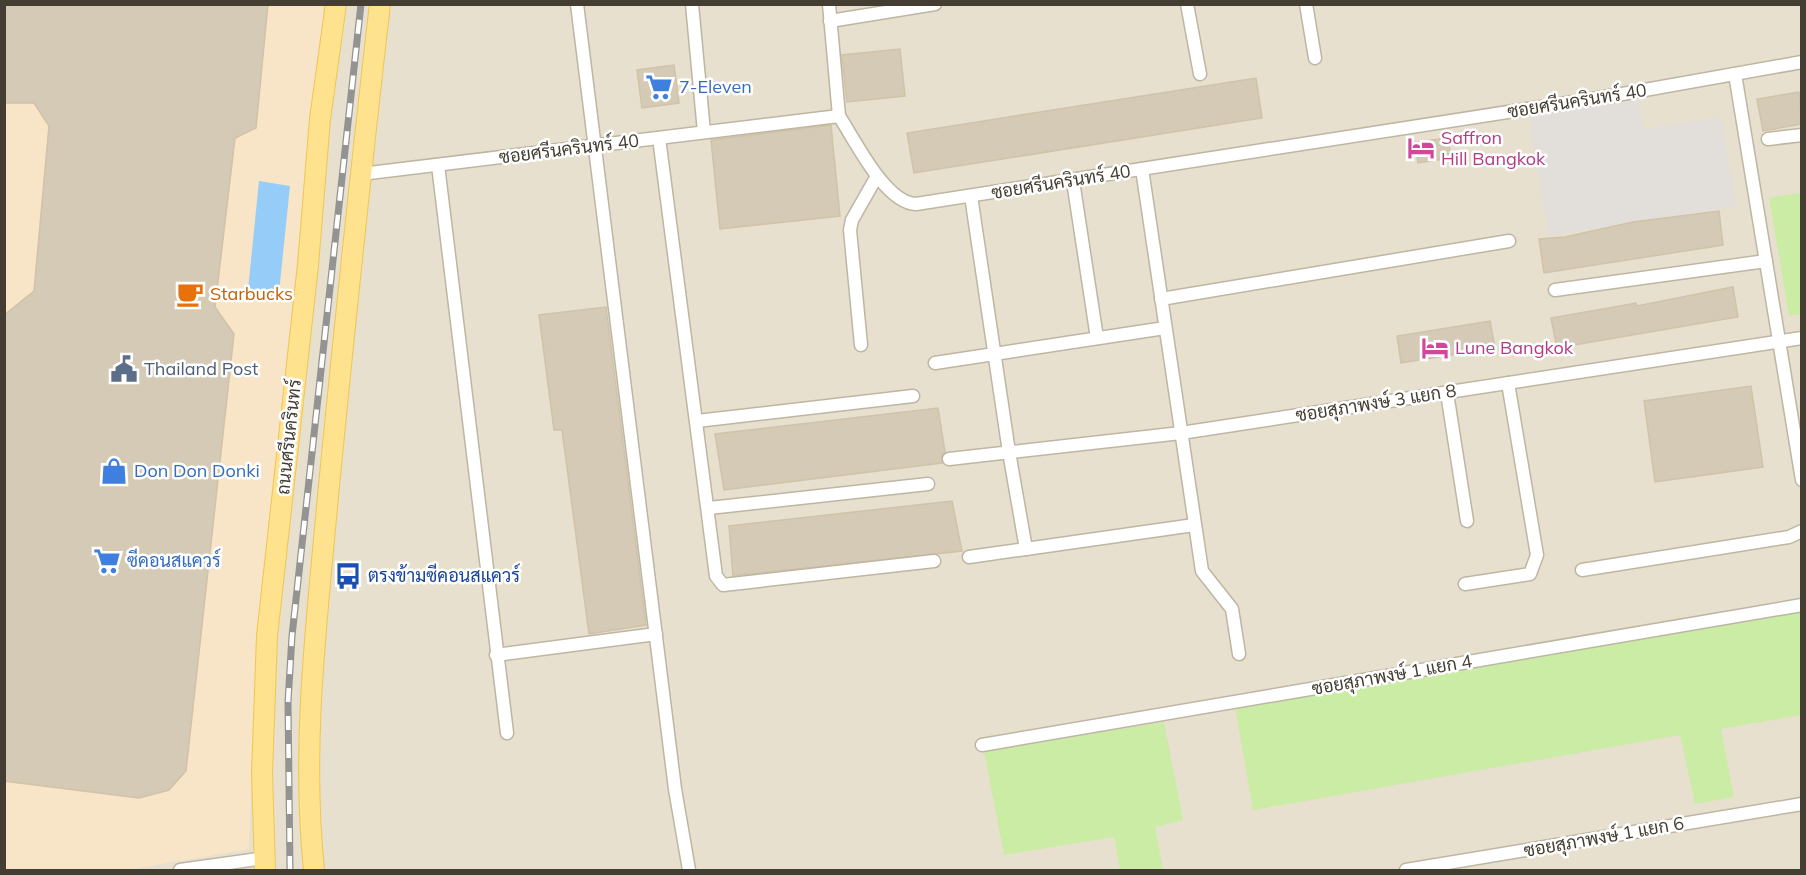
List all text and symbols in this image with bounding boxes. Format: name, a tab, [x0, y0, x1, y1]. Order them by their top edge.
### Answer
supermarket icon: 7-Eleven	[644, 72, 674, 102]
place label: 7-Eleven	[679, 75, 752, 98]
street label: ซอยศรีนครินทร์ 40	[1505, 77, 1648, 123]
place label: Saffron Hill Bangkok	[1441, 126, 1546, 170]
street label: ซอยศรีนครินทร์ 40	[498, 128, 640, 169]
hotel icon: Saffron Hill Bangkok	[1406, 133, 1436, 163]
street label: ซอยศรีนครินทร์ 40	[989, 158, 1132, 204]
cafe icon: Starbucks	[175, 279, 205, 309]
place label: Starbucks	[210, 282, 293, 305]
hotel icon: Lune Bangkok	[1420, 333, 1450, 363]
place label: Lune Bangkok	[1455, 336, 1574, 359]
public building icon: Thailand Post	[109, 354, 139, 384]
place label: Thailand Post	[144, 357, 258, 380]
street label: ซอยสุภาพงษ์ 3 แยก 8	[1294, 377, 1458, 428]
street label: ถนนศรีนครินทร์	[270, 378, 306, 496]
shop icon: Don Don Donki	[99, 456, 129, 486]
place label: Don Don Donki	[134, 459, 260, 482]
supermarket icon: ซีคอนสแควร์	[92, 546, 122, 576]
place label: ซีคอนสแควร์	[127, 548, 221, 572]
bus stop icon: ตรงข้ามซีคอนสแควร์	[333, 561, 363, 591]
place label: ตรงข้ามซีคอนสแควร์	[368, 563, 520, 587]
street label: ซอยสุภาพงษ์ 1 แยก 4	[1310, 648, 1474, 701]
street label: ซอยสุภาพงษ์ 1 แยก 6	[1522, 810, 1686, 863]

